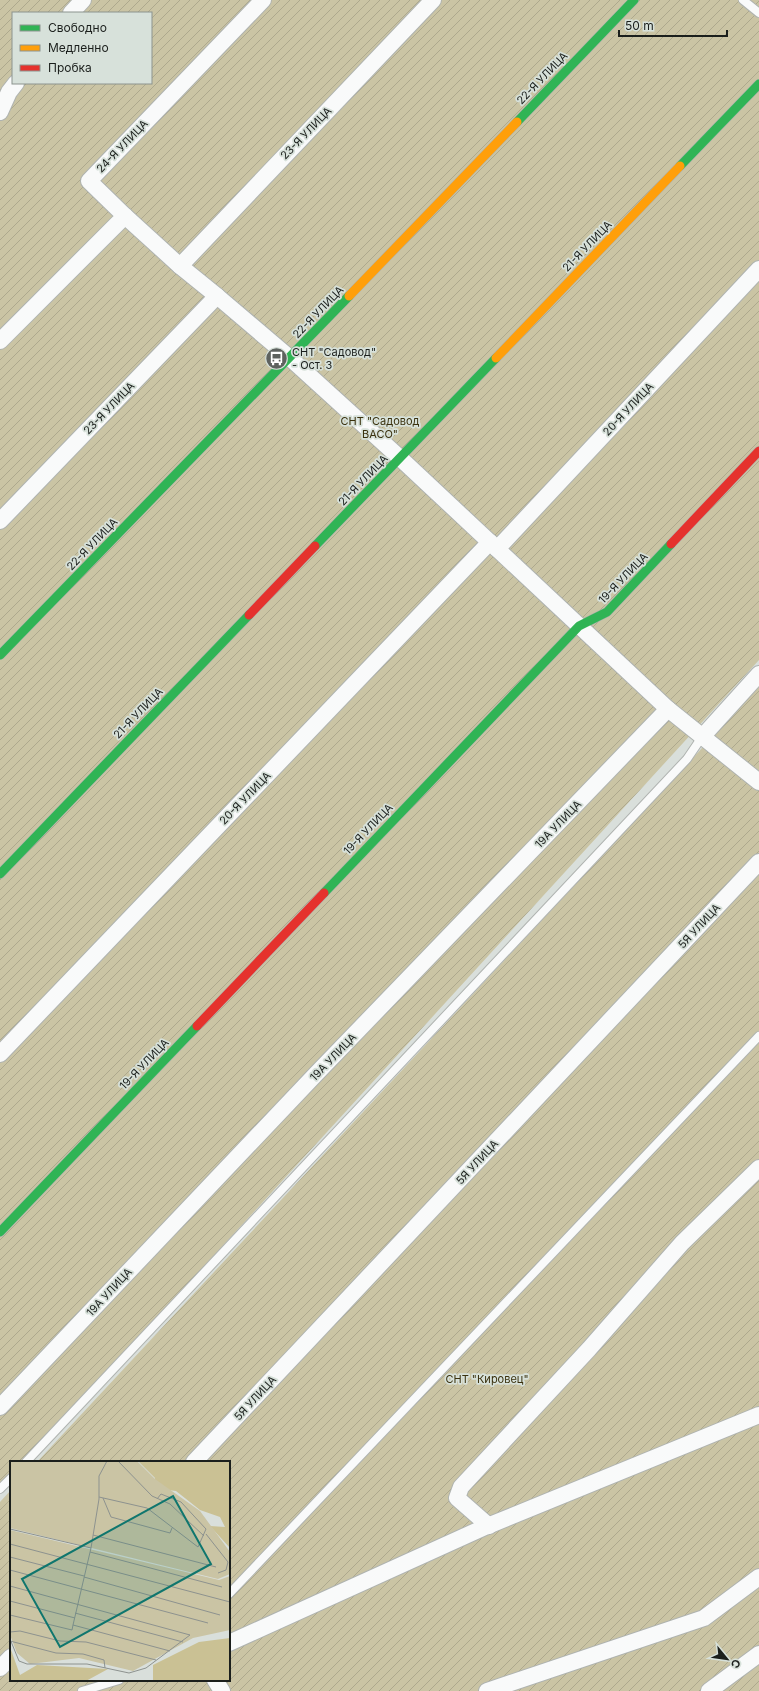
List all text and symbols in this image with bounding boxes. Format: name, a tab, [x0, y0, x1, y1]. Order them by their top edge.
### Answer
legend	[12, 12, 152, 84]
scale bar	[619, 12, 727, 38]
text: 50 m	[625, 18, 654, 33]
text: Свободно	[48, 20, 107, 35]
text: Медленно	[48, 40, 109, 55]
street label: 22-Я УЛИЦА	[513, 49, 571, 107]
text: Пробка	[48, 60, 92, 75]
street label: 23-Я УЛИЦА	[277, 104, 335, 162]
street label: 24-Я УЛИЦА	[93, 116, 151, 175]
street label: 21-Я УЛИЦА	[559, 217, 615, 274]
street label: 22-Я УЛИЦА	[289, 283, 347, 341]
bus stop icon: СНТ "Садовод" - Ост. 3	[263, 345, 289, 371]
place label: СНТ "Садовод" - Ост. 3	[292, 345, 376, 372]
street label: 23-Я УЛИЦА	[80, 379, 138, 437]
street label: 20-Я УЛИЦА	[600, 379, 657, 439]
park label: СНТ "Садовод ВАСО"	[341, 414, 420, 441]
street label: 21-Я УЛИЦА	[335, 451, 391, 508]
street label: 22-Я УЛИЦА	[63, 515, 121, 573]
street label: 19-Я УЛИЦА	[595, 549, 651, 606]
street label: 21-Я УЛИЦА	[110, 684, 166, 741]
street label: 20-Я УЛИЦА	[216, 768, 274, 827]
street label: 19А УЛИЦА	[532, 797, 584, 851]
street label: 19-Я УЛИЦА	[340, 800, 396, 857]
street label: 5Я УЛИЦА	[675, 901, 723, 951]
street label: 19А УЛИЦА	[307, 1030, 359, 1084]
street label: 19-Я УЛИЦА	[116, 1035, 172, 1092]
street label: 5Я УЛИЦА	[453, 1137, 501, 1187]
street label: 19А УЛИЦА	[83, 1265, 135, 1319]
park label: СНТ "Кировец"	[445, 1372, 529, 1386]
street label: 5Я УЛИЦА	[231, 1373, 279, 1423]
inset map	[10, 1461, 230, 1681]
north arrow	[707, 1639, 747, 1679]
text: С	[728, 1657, 744, 1671]

